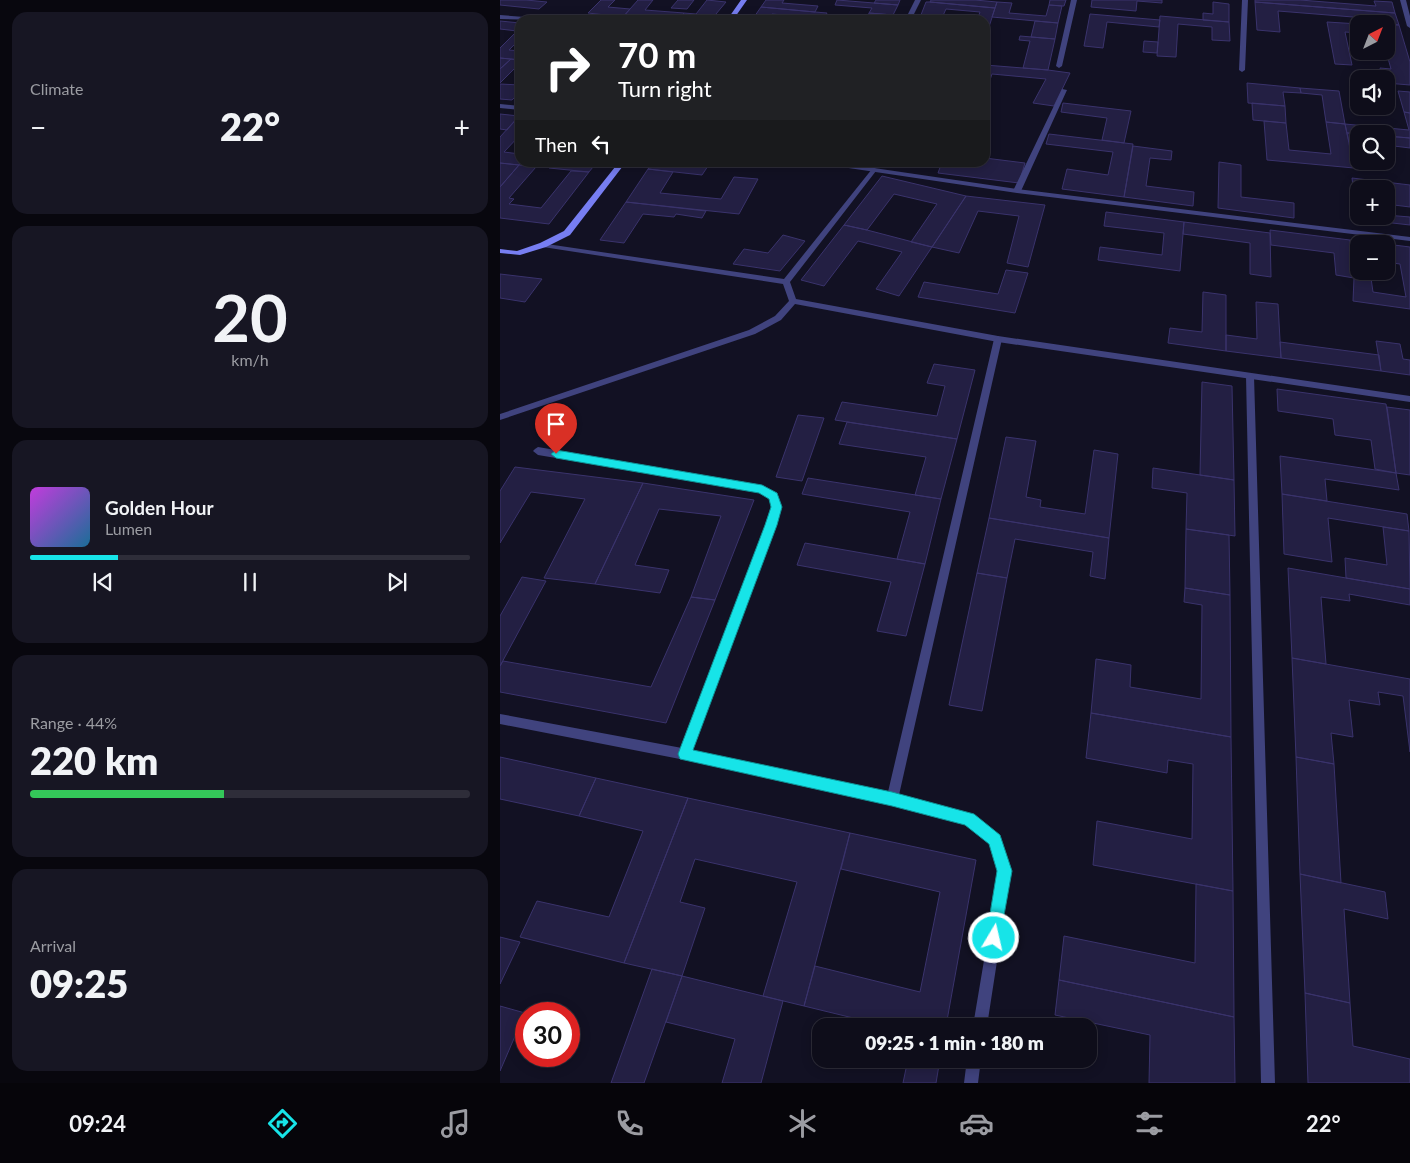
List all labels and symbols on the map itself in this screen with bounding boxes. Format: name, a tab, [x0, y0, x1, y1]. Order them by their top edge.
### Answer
north arrow	[1350, 15, 1395, 60]
pin	[535, 403, 577, 454]
position arrow	[967, 911, 1019, 963]
speed limit sign: 30	[515, 1002, 580, 1067]

